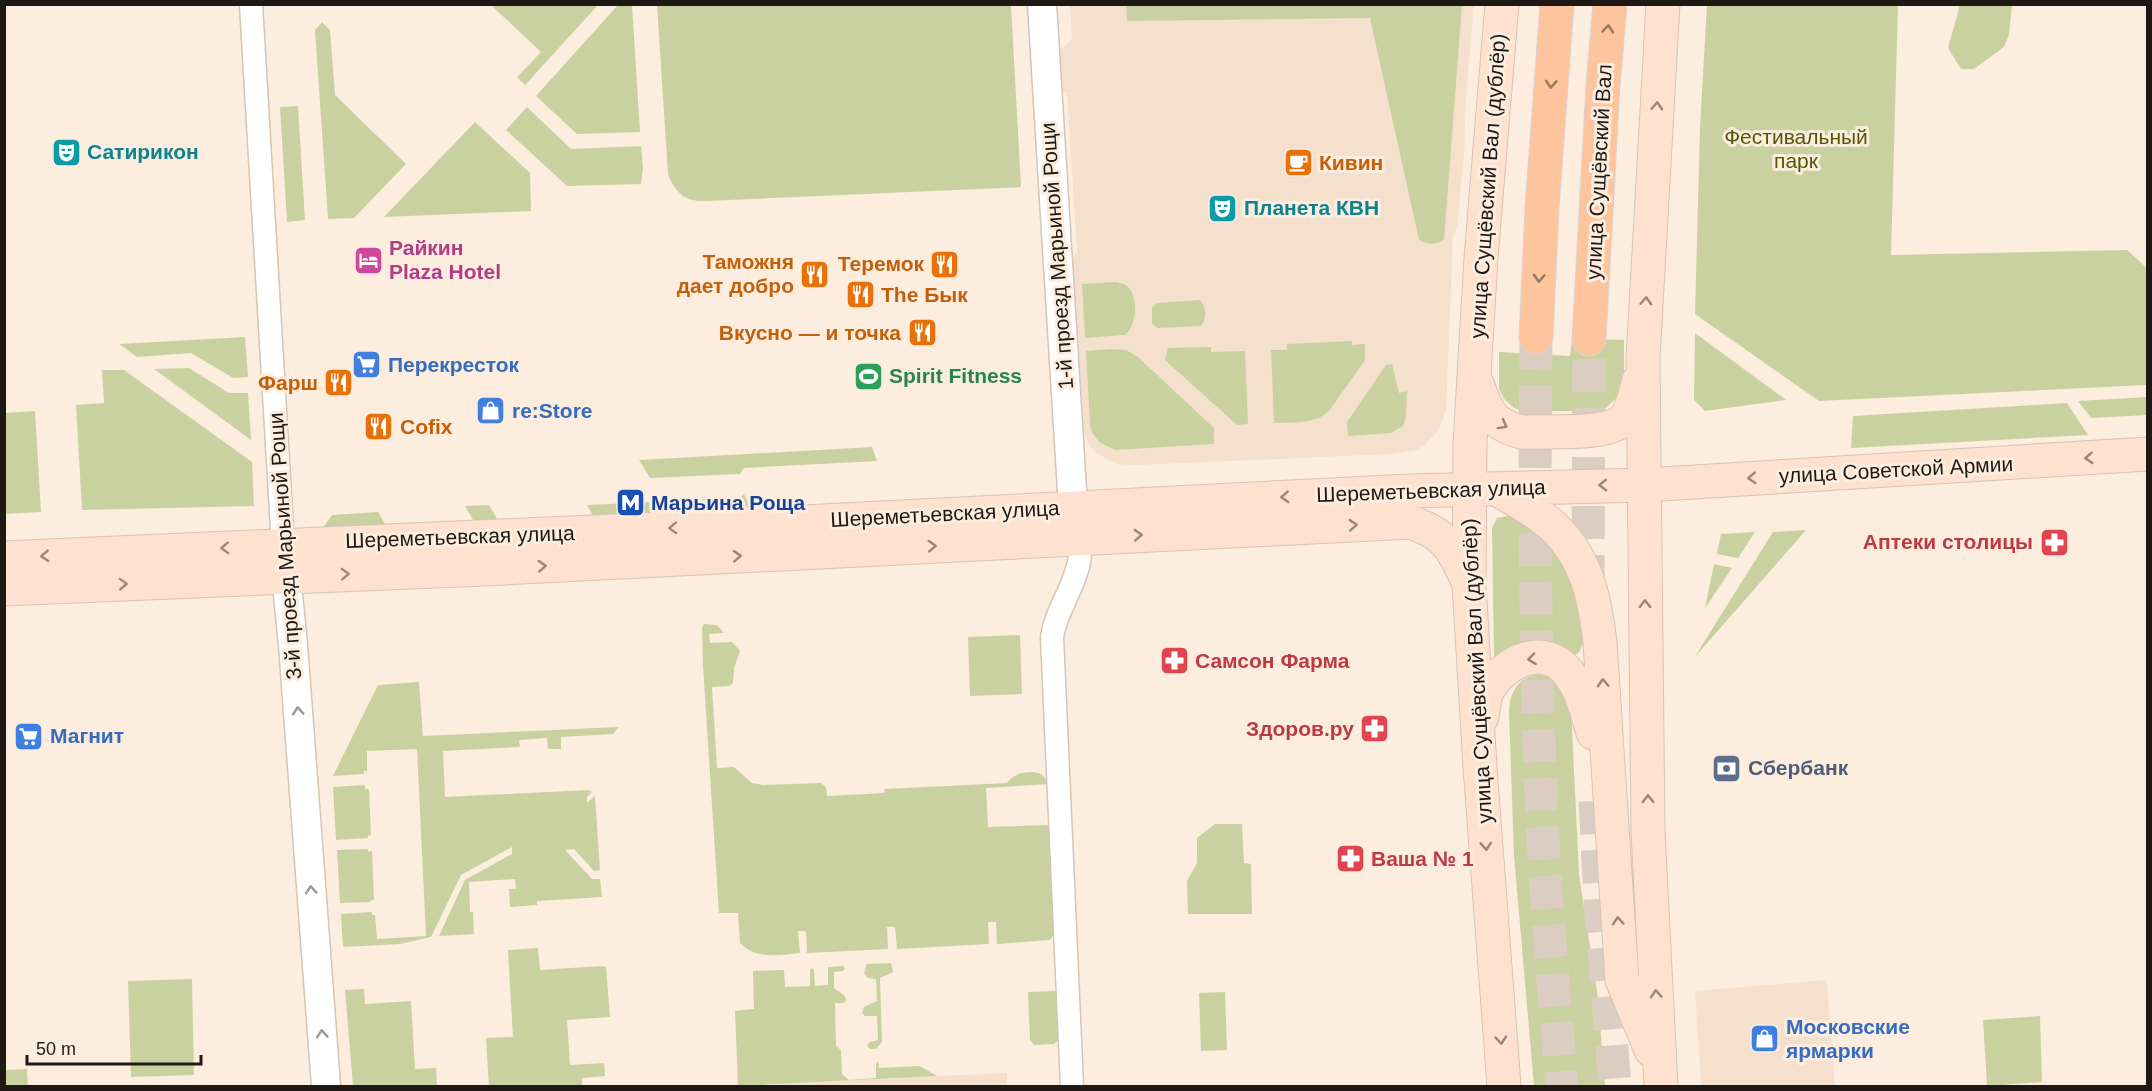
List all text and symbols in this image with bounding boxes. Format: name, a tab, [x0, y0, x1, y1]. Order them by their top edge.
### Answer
one-way arrow	[1601, 24, 1614, 33]
street label: улица Сущёвский Вал (дублёр)	[1465, 33, 1510, 339]
street label: улица Сущёвский Вал	[1581, 64, 1616, 280]
one-way arrow	[1545, 79, 1558, 88]
one-way arrow	[1651, 102, 1664, 111]
street label: 1-й проезд Марьиной Рощи	[1036, 122, 1077, 390]
park label: Фестивальный парк	[1724, 125, 1868, 172]
theatre icon: Сатирикон	[50, 136, 82, 168]
place label: Сатирикон	[87, 140, 199, 163]
cafe icon: Кивин	[1282, 147, 1314, 179]
place label: Кивин	[1319, 151, 1383, 174]
theatre icon: Планета КВН	[1207, 192, 1239, 224]
place label: Планета КВН	[1244, 196, 1379, 219]
place label: Райкин Plaza Hotel	[389, 236, 501, 283]
hotel icon: Райкин Plaza Hotel	[352, 244, 384, 276]
restaurant icon: Теремок	[929, 248, 961, 280]
place label: Таможня дает добро	[677, 250, 794, 297]
place label: Теремок	[838, 252, 924, 275]
restaurant icon: Таможня дает добро	[799, 258, 831, 290]
one-way arrow	[1533, 274, 1545, 283]
restaurant icon: The Бык	[844, 279, 876, 311]
place label: The Бык	[881, 283, 968, 306]
one-way arrow	[1640, 297, 1653, 306]
restaurant icon: Вкусно — и точка	[906, 317, 938, 349]
place label: Вкусно — и точка	[719, 321, 901, 344]
supermarket icon: Перекресток	[351, 349, 383, 381]
place label: Перекресток	[388, 353, 520, 376]
sports icon: Spirit Fitness	[852, 360, 884, 392]
place label: Spirit Fitness	[889, 364, 1022, 387]
restaurant icon: Фарш	[323, 367, 355, 399]
place label: Фарш	[258, 371, 318, 394]
shop icon: re:Store	[475, 395, 507, 427]
place label: re:Store	[512, 399, 593, 422]
restaurant icon: Cofix	[363, 411, 395, 443]
street label: 3-й проезд Марьиной Рощи	[264, 412, 305, 680]
place label: Cofix	[400, 415, 453, 438]
one-way arrow	[1497, 418, 1507, 429]
one-way arrow	[2085, 451, 2094, 464]
street label: улица Советской Армии	[1778, 452, 2014, 487]
one-way arrow	[1747, 472, 1756, 485]
street label: Шереметьевская улица	[1316, 475, 1546, 506]
one-way arrow	[1599, 479, 1608, 492]
metro station icon: Марьина Роща	[614, 487, 646, 519]
place label: Марьина Роща	[651, 491, 806, 514]
one-way arrow	[1280, 491, 1289, 504]
street label: Шереметьевская улица	[830, 496, 1061, 531]
one-way arrow	[1349, 518, 1358, 531]
street label: улица Сущёвский Вал (дублёр)	[1457, 518, 1496, 824]
street label: Шереметьевская улица	[345, 521, 575, 552]
one-way arrow	[668, 522, 677, 535]
pharmacy icon: Аптеки столицы	[2038, 526, 2070, 558]
one-way arrow	[1133, 529, 1142, 542]
place label: Аптеки столицы	[1863, 530, 2033, 553]
one-way arrow	[927, 539, 936, 552]
one-way arrow	[220, 542, 229, 555]
one-way arrow	[41, 549, 50, 562]
one-way arrow	[733, 549, 742, 562]
one-way arrow	[538, 559, 547, 572]
one-way arrow	[341, 568, 350, 581]
one-way arrow	[119, 577, 128, 590]
one-way arrow	[1639, 600, 1651, 609]
pharmacy icon: Самсон Фарма	[1158, 645, 1190, 677]
place label: Самсон Фарма	[1195, 649, 1350, 672]
one-way arrow	[1527, 652, 1537, 665]
one-way arrow	[1596, 679, 1609, 688]
one-way arrow	[292, 706, 305, 715]
pharmacy icon: Здоров.ру	[1359, 713, 1391, 745]
place label: Здоров.ру	[1246, 717, 1354, 740]
supermarket icon: Магнит	[13, 720, 45, 752]
place label: Магнит	[50, 724, 124, 747]
bank icon: Сбербанк	[1711, 752, 1743, 784]
place label: Сбербанк	[1748, 756, 1849, 779]
one-way arrow	[1642, 795, 1654, 804]
one-way arrow	[1479, 841, 1492, 850]
pharmacy icon: Ваша № 1	[1334, 843, 1366, 875]
place label: Ваша № 1	[1371, 847, 1474, 870]
one-way arrow	[305, 886, 318, 895]
one-way arrow	[1612, 917, 1625, 926]
one-way arrow	[1649, 990, 1662, 999]
place label: Московские ярмарки	[1785, 1015, 1910, 1062]
shop icon: Московские ярмарки	[1749, 1023, 1781, 1055]
scale bar	[27, 1028, 201, 1066]
one-way arrow	[316, 1029, 329, 1038]
one-way arrow	[1494, 1036, 1507, 1045]
text: 50 m	[36, 1039, 76, 1059]

